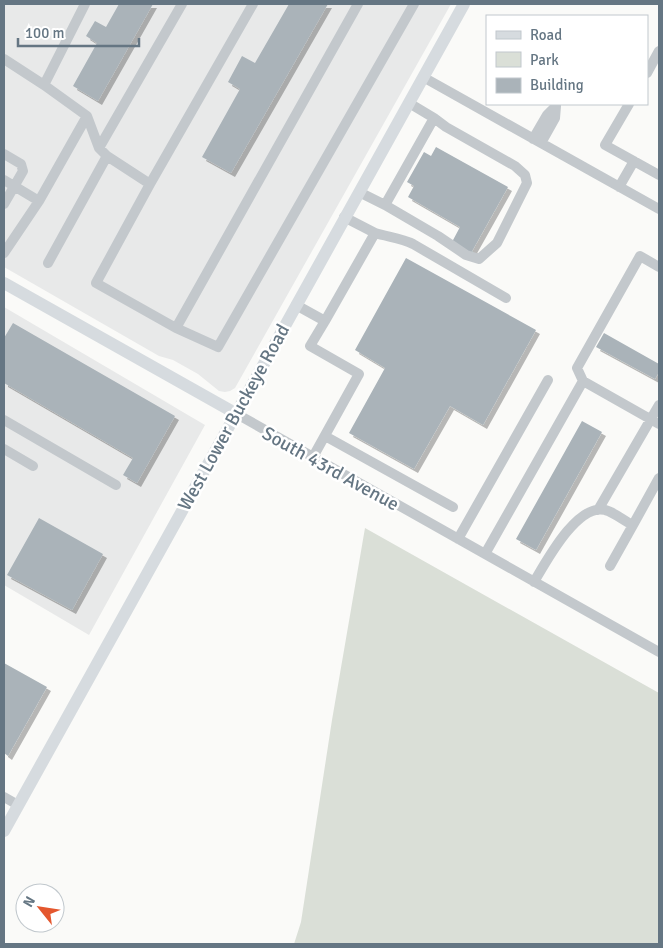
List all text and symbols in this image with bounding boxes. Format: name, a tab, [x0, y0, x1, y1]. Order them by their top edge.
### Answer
scale bar	[18, 15, 139, 47]
legend	[486, 15, 648, 105]
text: 100 m	[25, 24, 65, 42]
text: Road	[530, 26, 562, 44]
text: Park	[530, 51, 559, 69]
text: Building	[530, 76, 584, 94]
street label: West Lower Buckeye Road	[173, 320, 295, 515]
street label: South 43rd Avenue	[258, 421, 403, 516]
north arrow	[15, 883, 65, 933]
text: N	[19, 893, 39, 910]

